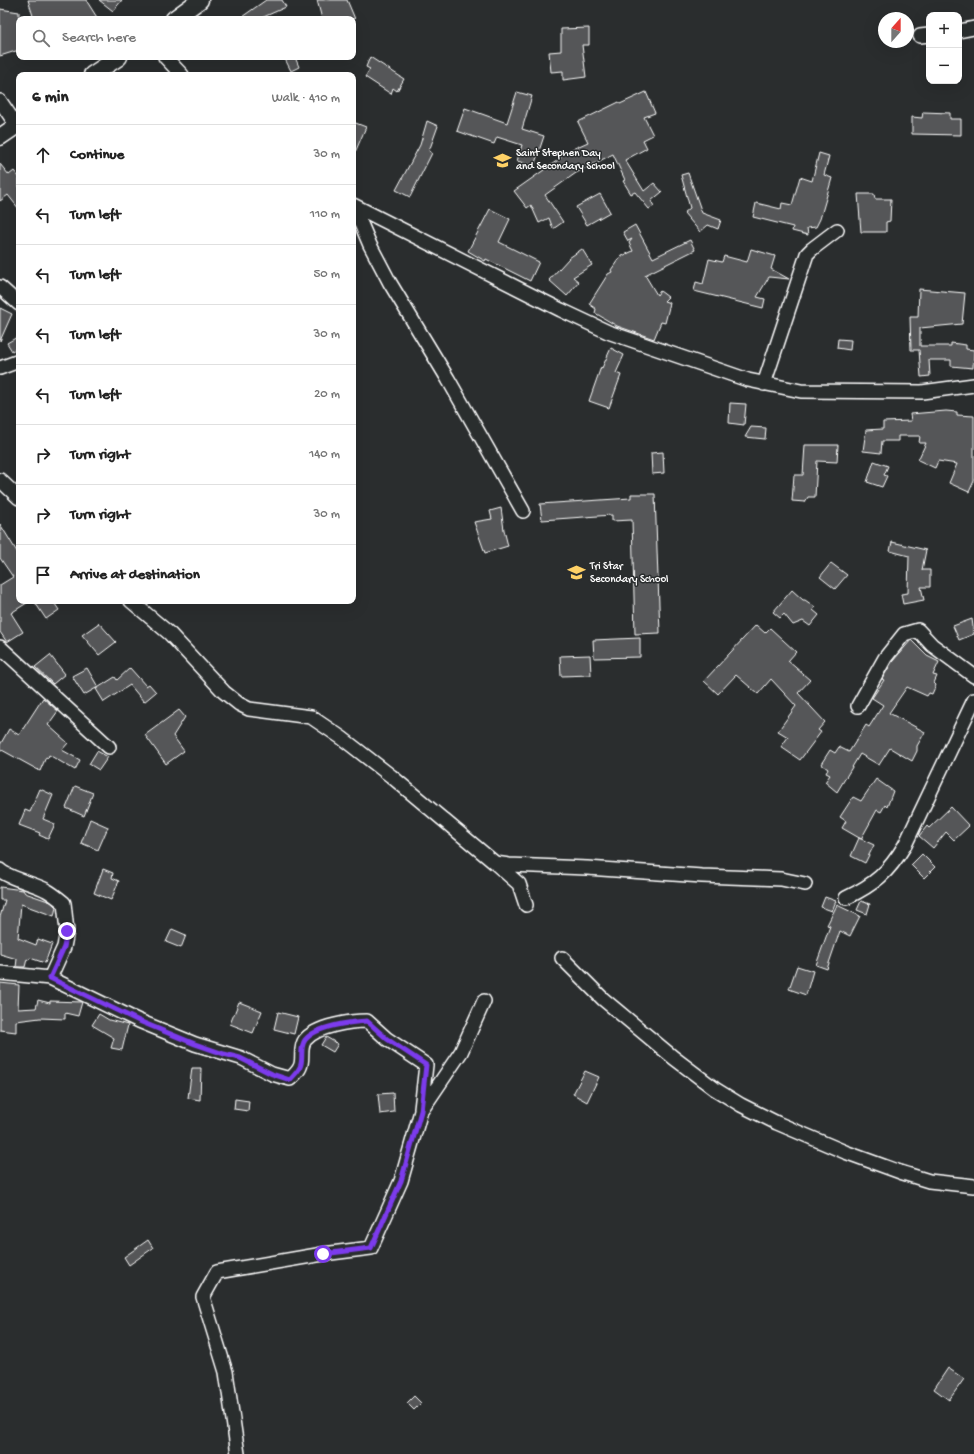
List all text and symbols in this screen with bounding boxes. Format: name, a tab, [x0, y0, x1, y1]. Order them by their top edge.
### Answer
north arrow	[878, 12, 914, 48]
map controls	[926, 12, 962, 84]
button: +	[926, 12, 962, 48]
search box	[16, 16, 356, 60]
icon: search	[30, 27, 52, 49]
text: Search here	[62, 29, 136, 47]
button: −	[926, 48, 962, 84]
text: 6 min	[32, 88, 68, 108]
text: Walk · 410 m	[272, 91, 340, 106]
icon: ahead	[32, 144, 54, 166]
text: Continue	[70, 146, 124, 164]
text: 30 m	[314, 147, 340, 162]
place label: Saint Stephen Day and Secondary School	[516, 148, 615, 173]
school or university icon: Saint Stephen Day and Secondary School	[493, 150, 513, 170]
icon: left	[32, 204, 54, 226]
text: Turn left	[70, 206, 121, 224]
text: 110 m	[310, 207, 340, 222]
icon: left	[32, 264, 54, 286]
text: Turn left	[70, 266, 121, 284]
text: 50 m	[313, 267, 340, 282]
icon: left	[32, 324, 54, 346]
text: Turn left	[70, 326, 121, 344]
text: 30 m	[314, 327, 340, 342]
icon: left	[32, 384, 54, 406]
text: Turn left	[70, 386, 121, 404]
text: 20 m	[314, 387, 340, 402]
icon: right	[32, 444, 54, 466]
text: Turn right	[70, 446, 130, 464]
text: 140 m	[309, 447, 340, 462]
icon: right	[32, 504, 54, 526]
text: Turn right	[70, 506, 130, 524]
text: 30 m	[314, 507, 340, 522]
place label: Tri Star Secondary School	[589, 561, 669, 586]
school or university icon: Tri Star Secondary School	[567, 563, 587, 583]
icon: arrive	[32, 564, 54, 586]
text: Arrive at destination	[70, 566, 200, 584]
route end	[58, 922, 76, 940]
route start	[314, 1245, 332, 1263]

